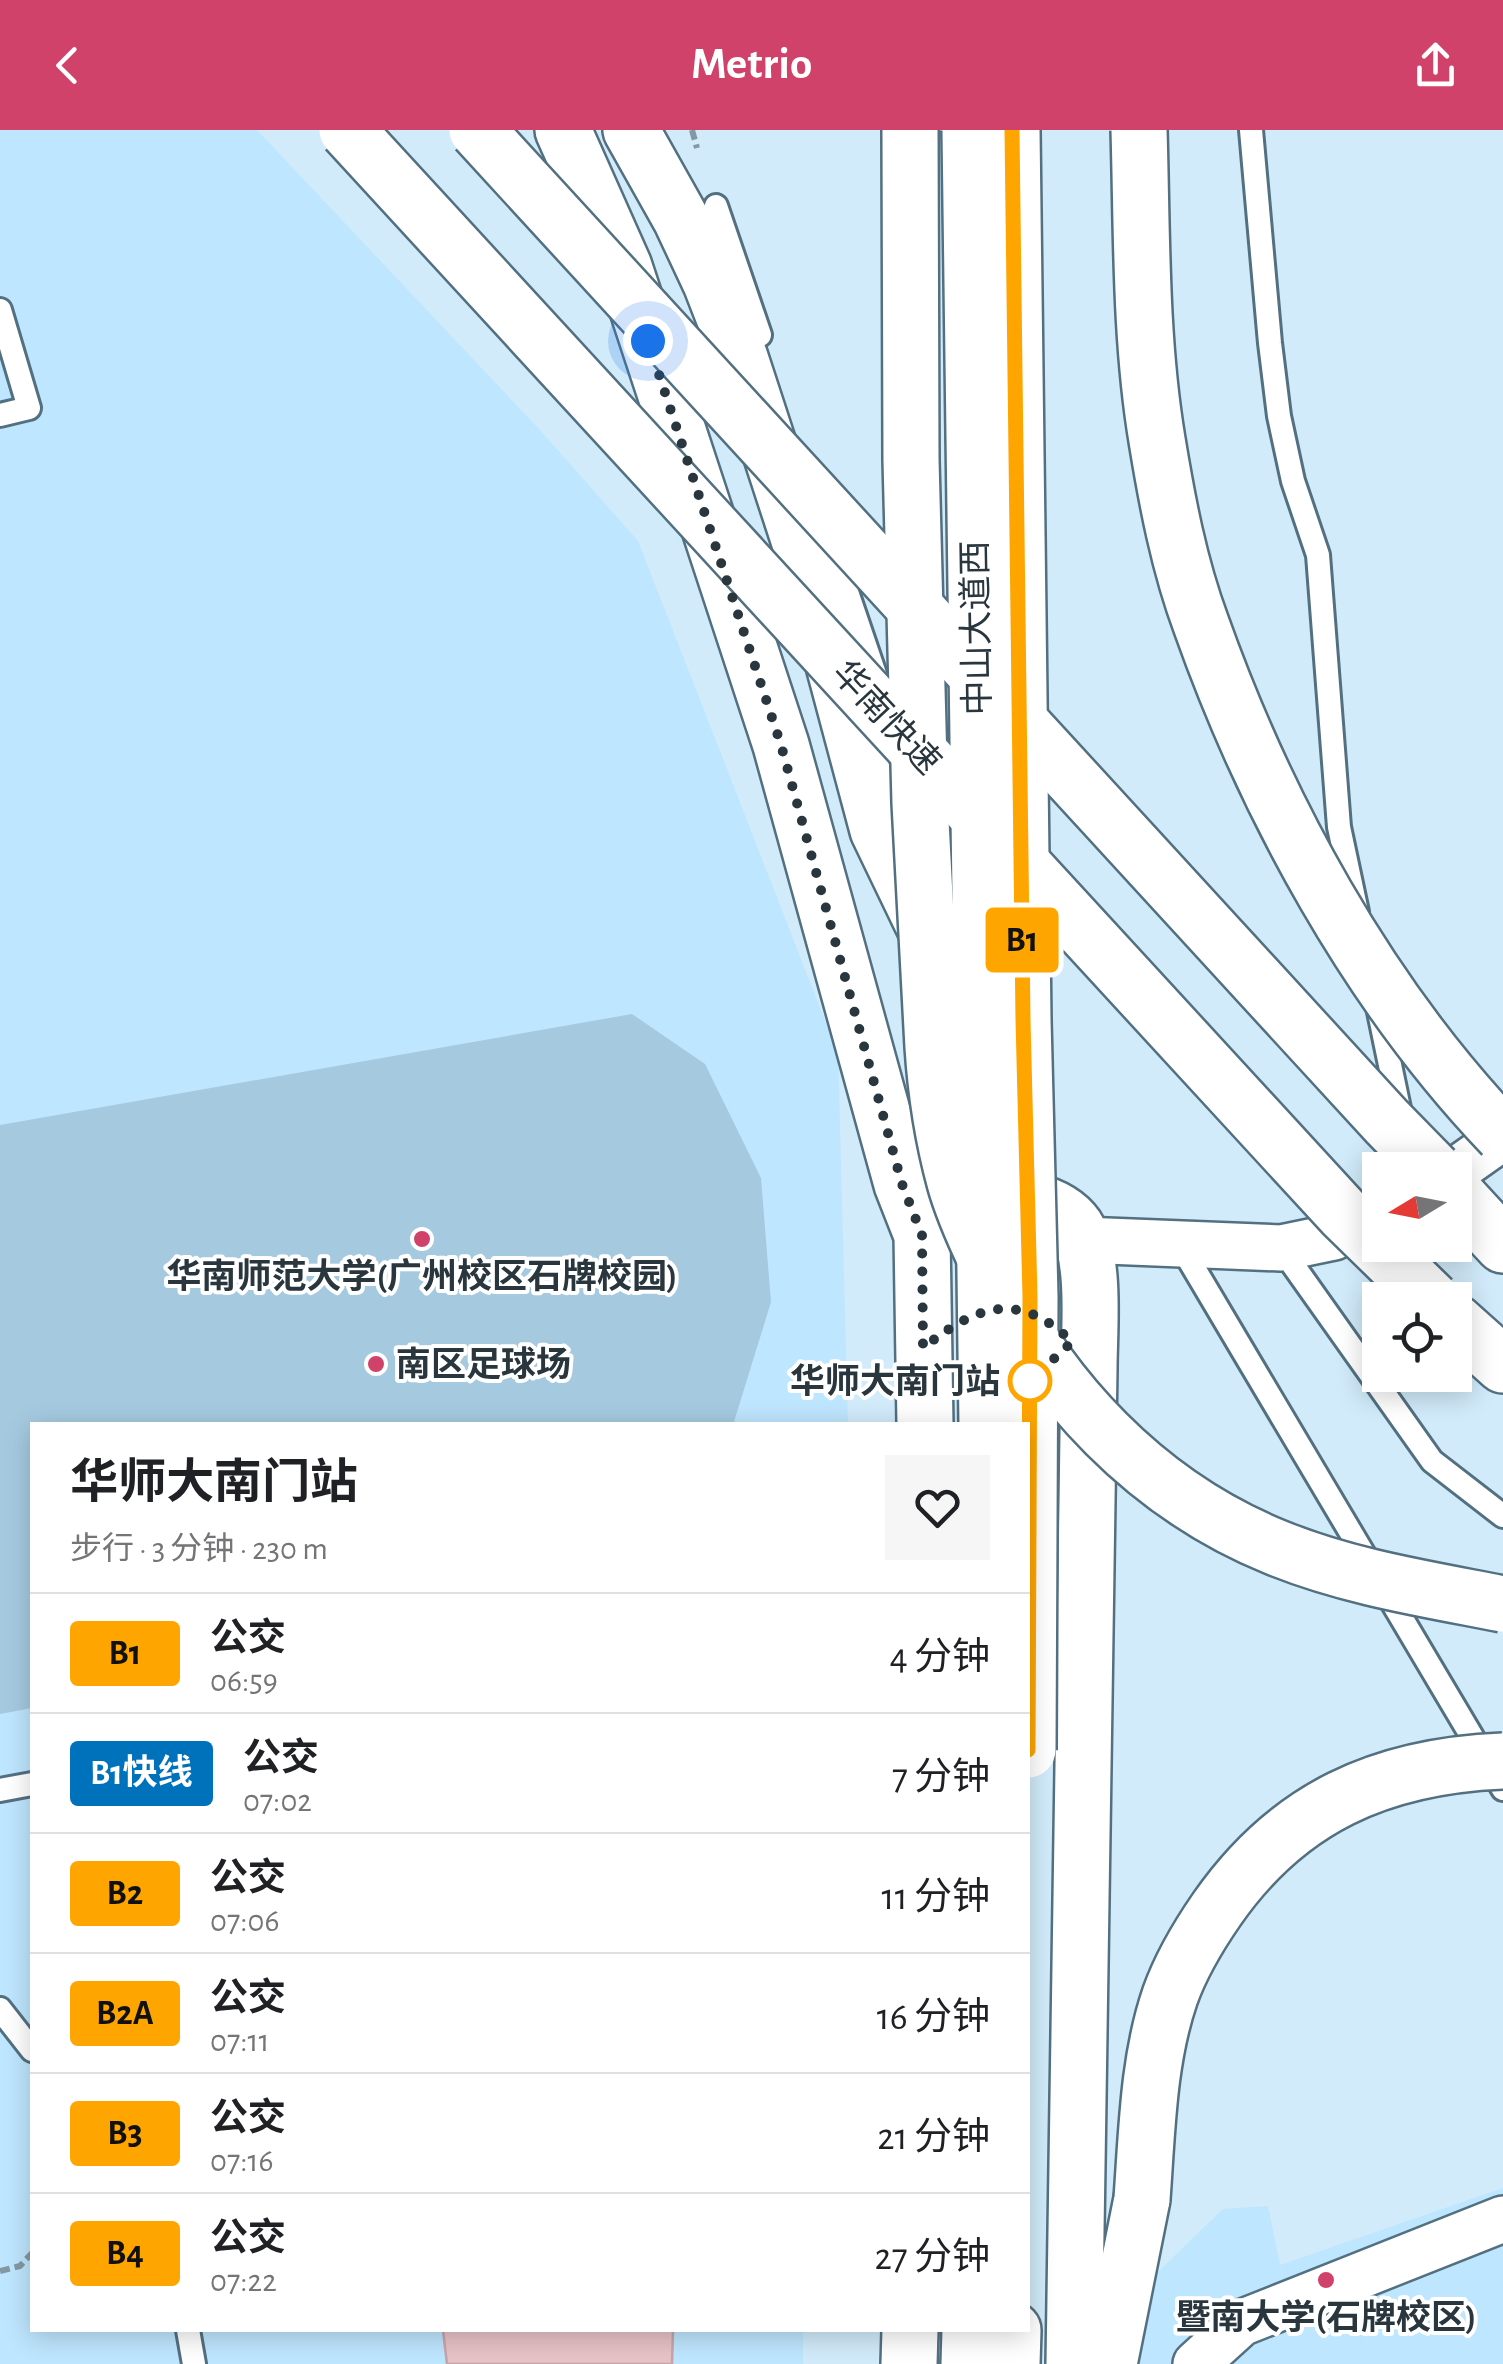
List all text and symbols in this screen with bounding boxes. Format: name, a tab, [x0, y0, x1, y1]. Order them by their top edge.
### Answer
icon: back	[40, 38, 95, 93]
icon: share	[1408, 38, 1463, 93]
text: Metrio	[691, 42, 812, 87]
your location	[623, 316, 673, 366]
street label: 中山大道西	[956, 540, 997, 716]
street label: 华南快速	[825, 654, 948, 781]
line badge: B1	[977, 908, 1067, 972]
text: B1	[1006, 923, 1038, 958]
north arrow	[1362, 1152, 1472, 1262]
map controls	[1362, 1152, 1472, 1392]
marker: 华南师范大学(广州校区石牌校园)	[411, 1228, 433, 1250]
place label: 华南师范大学(广州校区石牌校园)	[167, 1257, 677, 1295]
button: locate	[1362, 1282, 1472, 1392]
place label: 南区足球场	[396, 1346, 571, 1383]
marker: 南区足球场	[365, 1353, 387, 1375]
marker: 华师大南门站	[1009, 1360, 1051, 1402]
place label: 华师大南门站	[790, 1362, 1000, 1400]
button: heart	[885, 1455, 990, 1560]
text: 华师大南门站	[70, 1460, 358, 1508]
text: 步行 · 3 分钟 · 230 m	[70, 1533, 328, 1565]
text: 公交	[210, 1620, 286, 1658]
text: B1	[109, 1636, 141, 1671]
text: 4 分钟	[889, 1639, 990, 1677]
text: 06:59	[210, 1665, 278, 1697]
text: 公交	[243, 1740, 319, 1778]
text: B1快线	[90, 1756, 193, 1791]
text: 7 分钟	[892, 1759, 990, 1797]
text: 07:02	[243, 1785, 312, 1817]
text: 公交	[210, 1860, 286, 1898]
text: B2	[107, 1876, 143, 1911]
text: 11 分钟	[882, 1879, 990, 1917]
text: 07:06	[210, 1905, 280, 1937]
text: 公交	[210, 1980, 286, 2018]
text: B2A	[96, 1996, 154, 2031]
text: 16 分钟	[877, 1999, 990, 2037]
text: 07:11	[210, 2025, 270, 2057]
text: 公交	[210, 2100, 286, 2138]
text: B3	[107, 2116, 143, 2151]
text: 21 分钟	[877, 2119, 990, 2157]
text: 07:16	[210, 2145, 274, 2177]
text: 公交	[210, 2220, 286, 2258]
text: B4	[106, 2236, 144, 2271]
text: 27 分钟	[875, 2239, 990, 2277]
text: 07:22	[210, 2265, 277, 2297]
marker: 暨南大学(石牌校区)	[1315, 2269, 1337, 2291]
place label: 暨南大学(石牌校区)	[1176, 2298, 1476, 2336]

